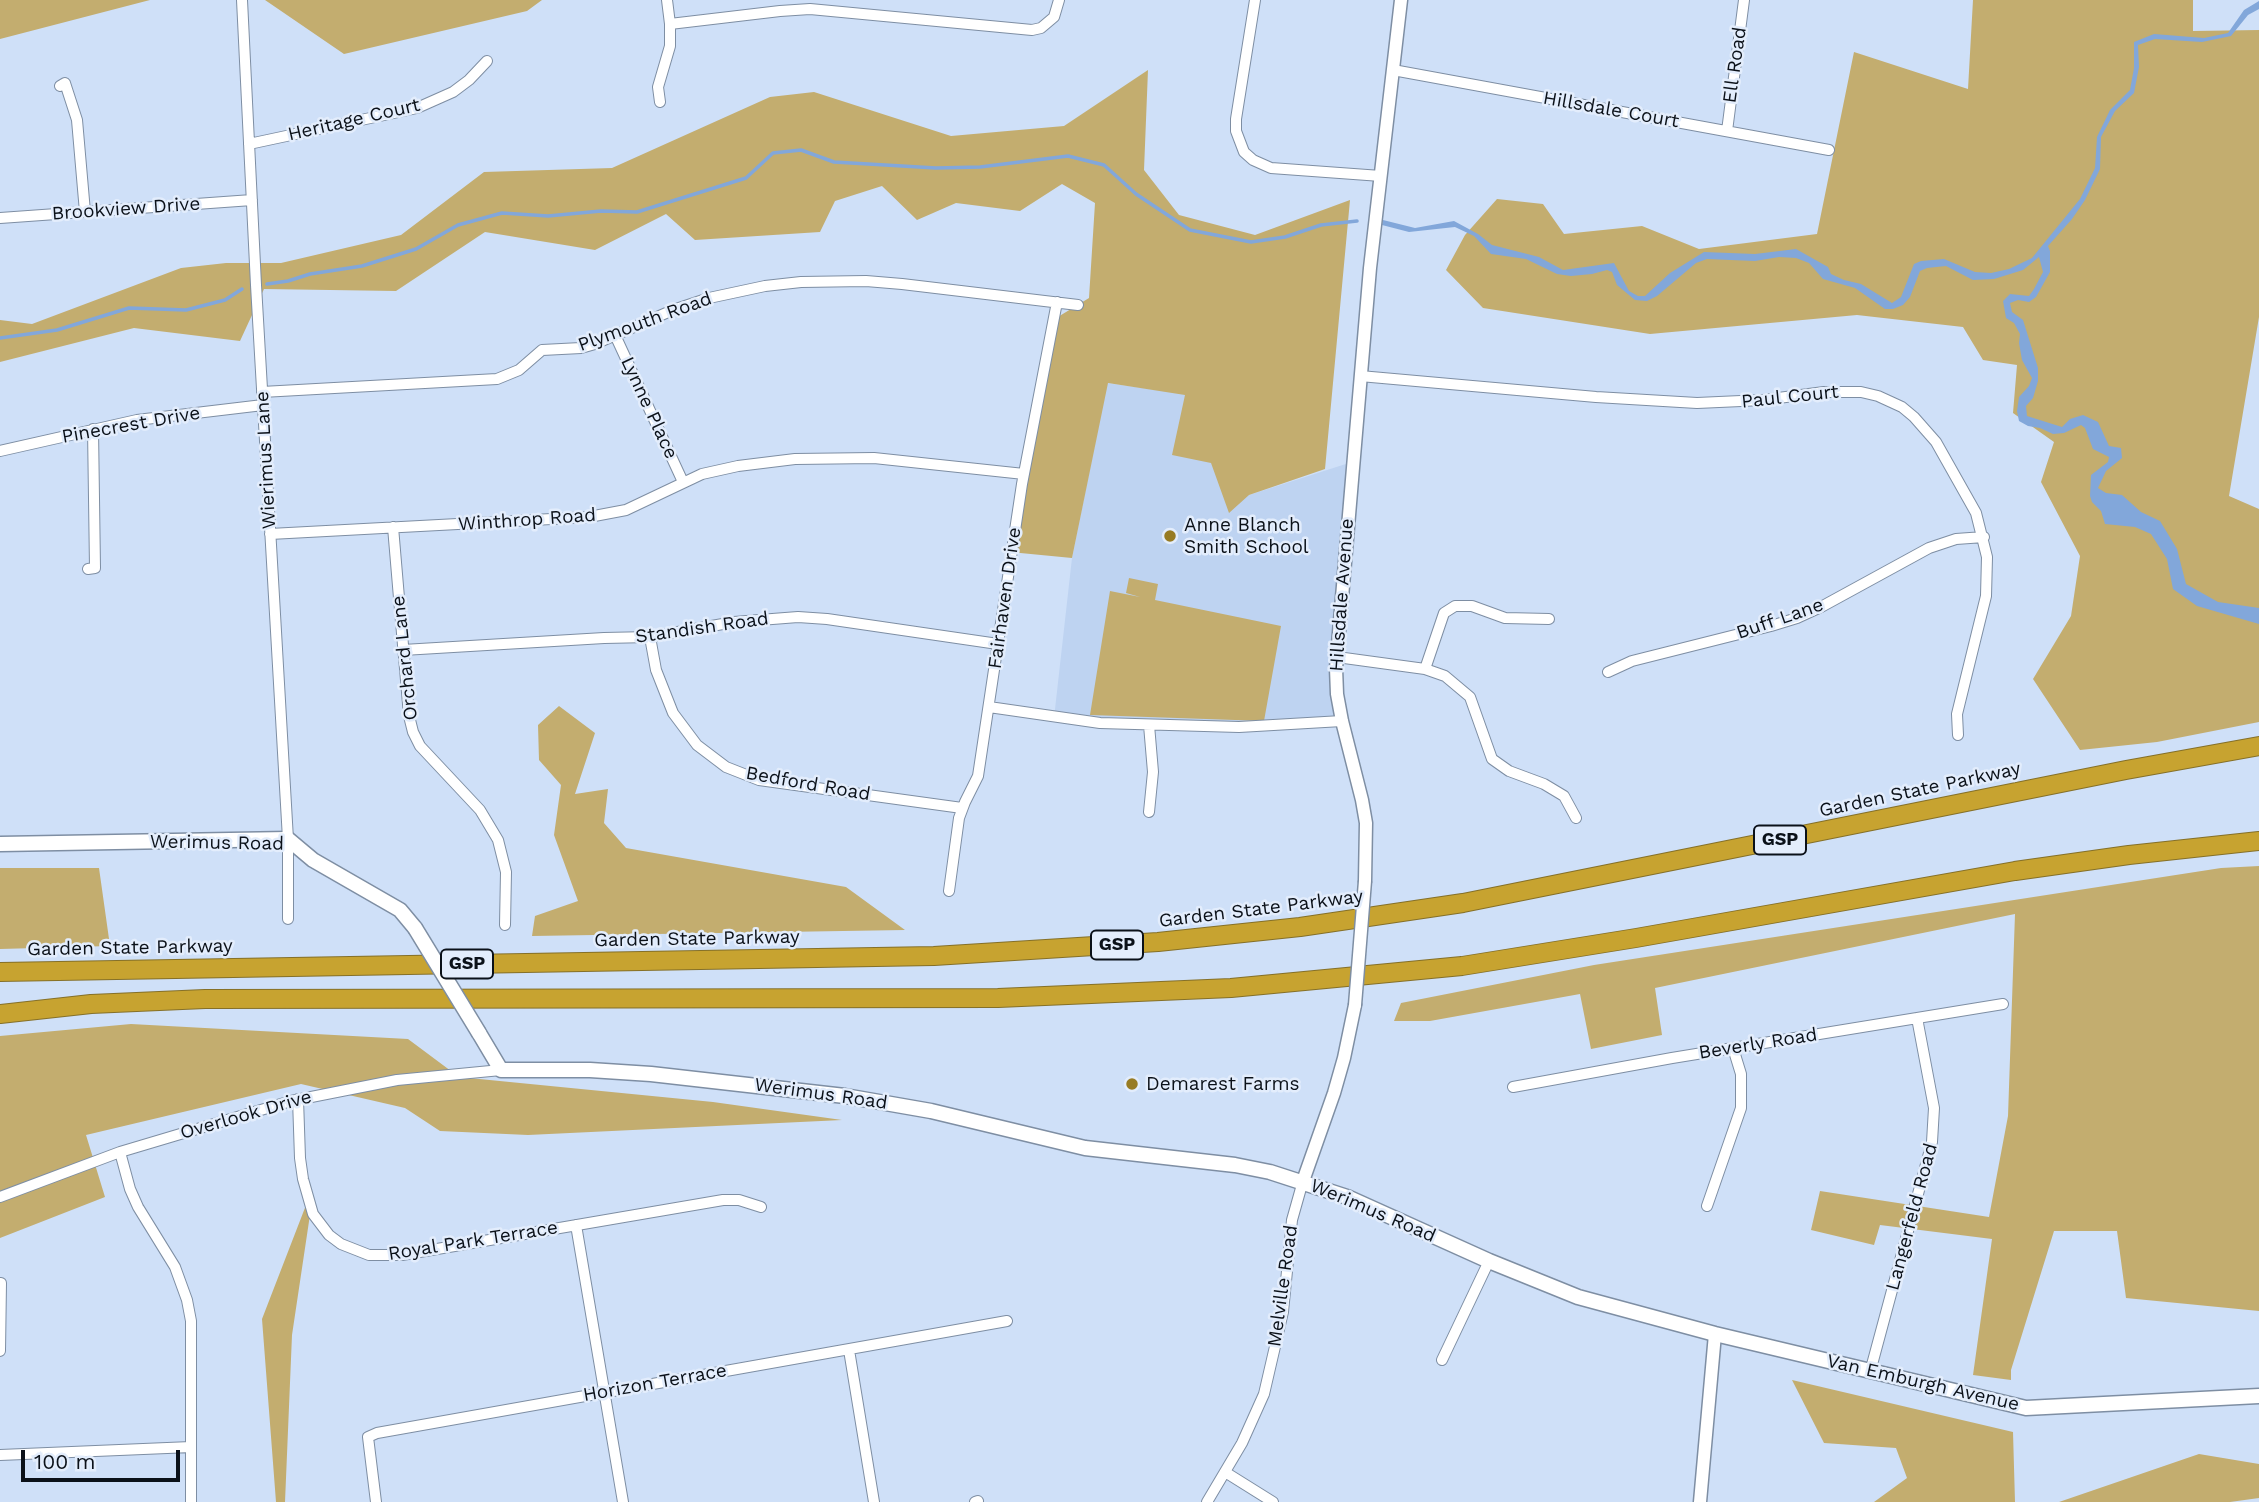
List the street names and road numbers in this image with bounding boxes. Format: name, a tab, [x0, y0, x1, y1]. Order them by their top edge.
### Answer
street label: Ell Road	[1718, 25, 1752, 105]
street label: Hillsdale Court	[1541, 87, 1681, 133]
street label: Heritage Court	[286, 94, 422, 146]
street label: Brookview Drive	[51, 192, 201, 226]
street label: Plymouth Road	[575, 287, 715, 357]
street label: Lynne Place	[615, 353, 683, 463]
street label: Paul Court	[1740, 381, 1840, 413]
street label: Wierimus Lane	[251, 390, 281, 530]
street label: Pinecrest Drive	[60, 402, 202, 448]
street label: Winthrop Road	[457, 504, 597, 536]
street label: Hillsdale Avenue	[1325, 518, 1359, 672]
street label: Fairhaven Drive	[984, 526, 1026, 670]
street label: Orchard Lane	[387, 594, 423, 722]
street label: Buff Lane	[1734, 594, 1826, 644]
street label: Standish Road	[634, 607, 770, 649]
street label: Garden State Parkway	[1817, 757, 2023, 823]
street label: Bedford Road	[744, 762, 872, 806]
road number: GSP	[1754, 826, 1806, 854]
street label: Werimus Road	[150, 830, 284, 856]
street label: Garden State Parkway	[1158, 885, 1364, 933]
street label: Garden State Parkway	[594, 926, 800, 952]
road number: GSP	[1091, 930, 1143, 960]
street label: Garden State Parkway	[27, 935, 233, 961]
road number: GSP	[441, 950, 493, 979]
street label: Beverly Road	[1697, 1023, 1819, 1065]
street label: Werimus Road	[753, 1073, 889, 1115]
street label: Overlook Drive	[178, 1085, 314, 1145]
street label: Langerfeld Road	[1881, 1141, 1943, 1293]
street label: Werimus Road	[1307, 1174, 1439, 1248]
street label: Royal Park Terrace	[387, 1216, 559, 1266]
street label: Melville Road	[1263, 1224, 1303, 1348]
street label: Van Emburgh Avenue	[1825, 1350, 2021, 1416]
street label: Horizon Terrace	[581, 1359, 729, 1407]

